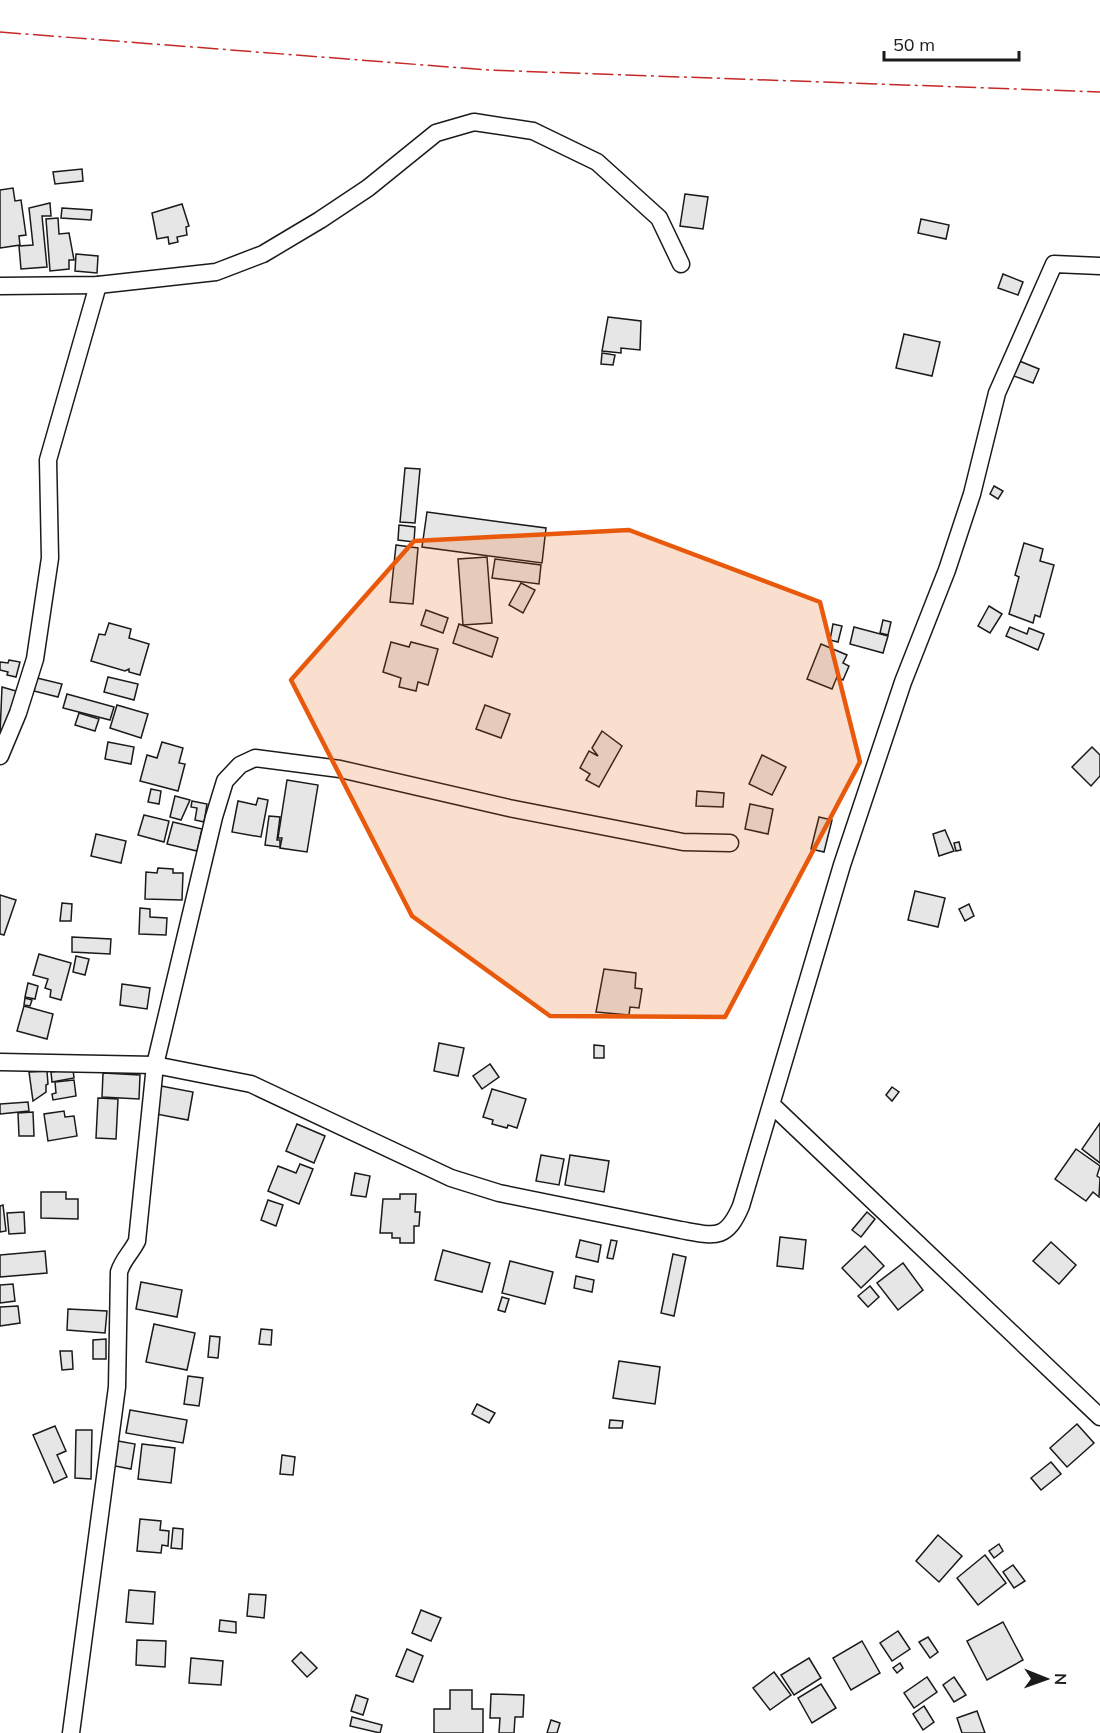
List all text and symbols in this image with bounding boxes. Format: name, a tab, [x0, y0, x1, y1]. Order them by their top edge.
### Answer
scale bar	[884, 24, 1019, 62]
text: 50 m	[893, 33, 935, 56]
north arrow	[1016, 1649, 1076, 1709]
text: N	[1051, 1673, 1071, 1685]

